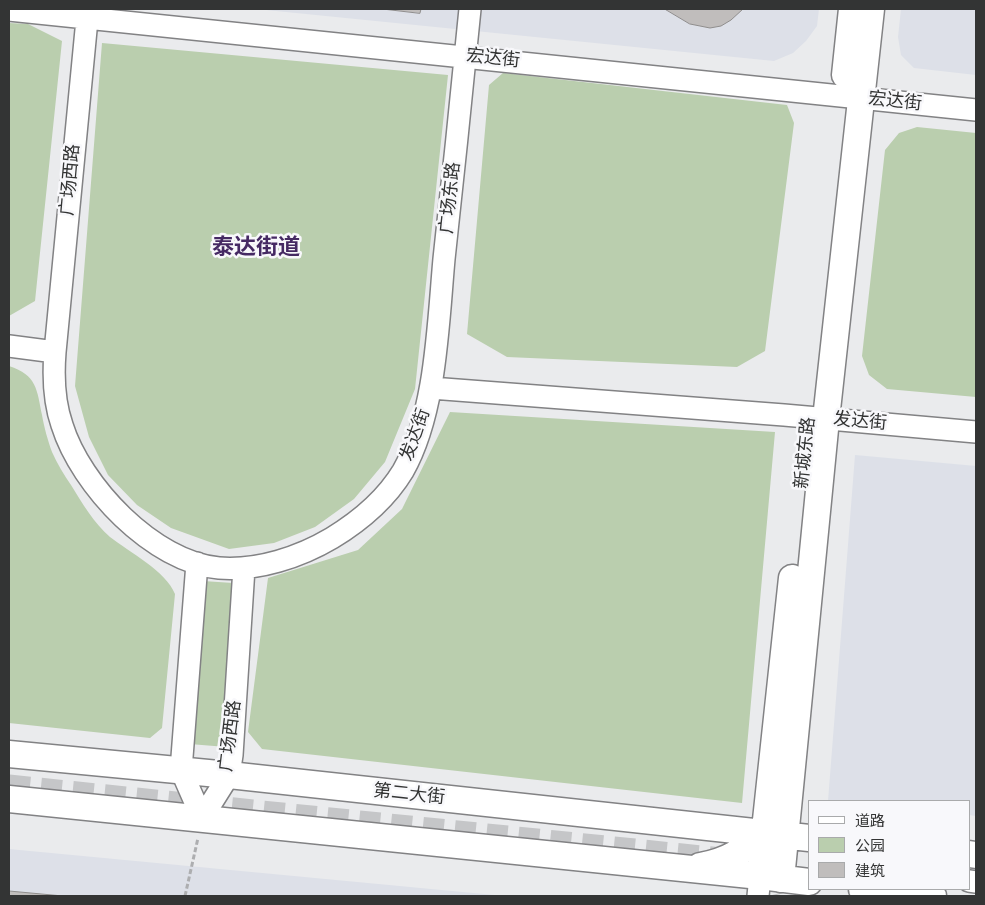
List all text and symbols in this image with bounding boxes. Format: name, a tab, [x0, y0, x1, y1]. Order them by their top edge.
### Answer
street label: 宏达街	[465, 45, 521, 73]
street label: 宏达街	[867, 88, 923, 116]
street label: 广场西路	[57, 143, 85, 217]
street label: 广场东路	[436, 161, 466, 235]
district label: 泰达街道	[212, 235, 300, 261]
street label: 发达街	[397, 406, 435, 464]
street label: 发达街	[832, 409, 888, 435]
street label: 新城东路	[791, 416, 821, 490]
street label: 广场西路	[216, 699, 246, 773]
street label: 第二大街	[372, 780, 446, 810]
legend	[808, 800, 970, 890]
text: 道路	[855, 812, 885, 830]
text: 公园	[855, 837, 885, 855]
text: 建筑	[855, 862, 885, 880]

